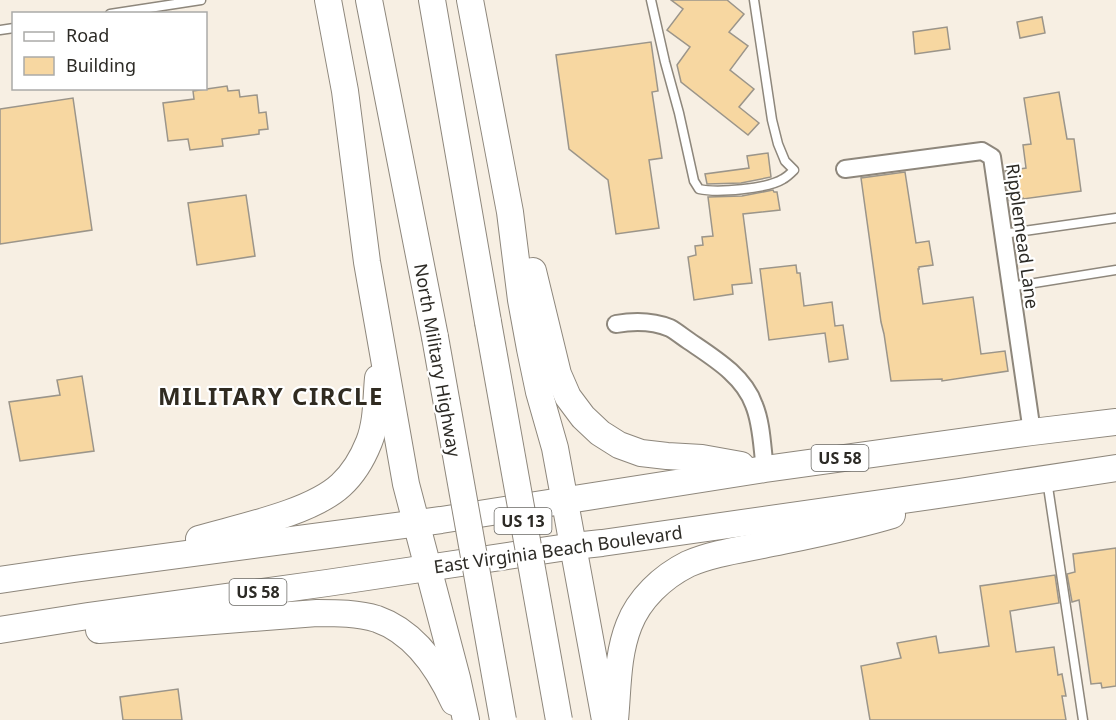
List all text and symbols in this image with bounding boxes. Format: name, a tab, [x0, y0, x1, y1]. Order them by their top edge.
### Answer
legend	[12, 12, 207, 90]
text: Road	[66, 23, 109, 47]
text: Building	[66, 53, 136, 77]
street label: Ripplemead Lane	[1001, 162, 1045, 310]
street label: North Military Highway	[409, 261, 467, 459]
district label: MILITARY CIRCLE	[158, 379, 384, 412]
road number: US 58	[812, 445, 868, 471]
road number: US 13	[494, 508, 552, 534]
street label: East Virginia Beach Boulevard	[432, 520, 684, 578]
road number: US 58	[230, 579, 286, 605]

